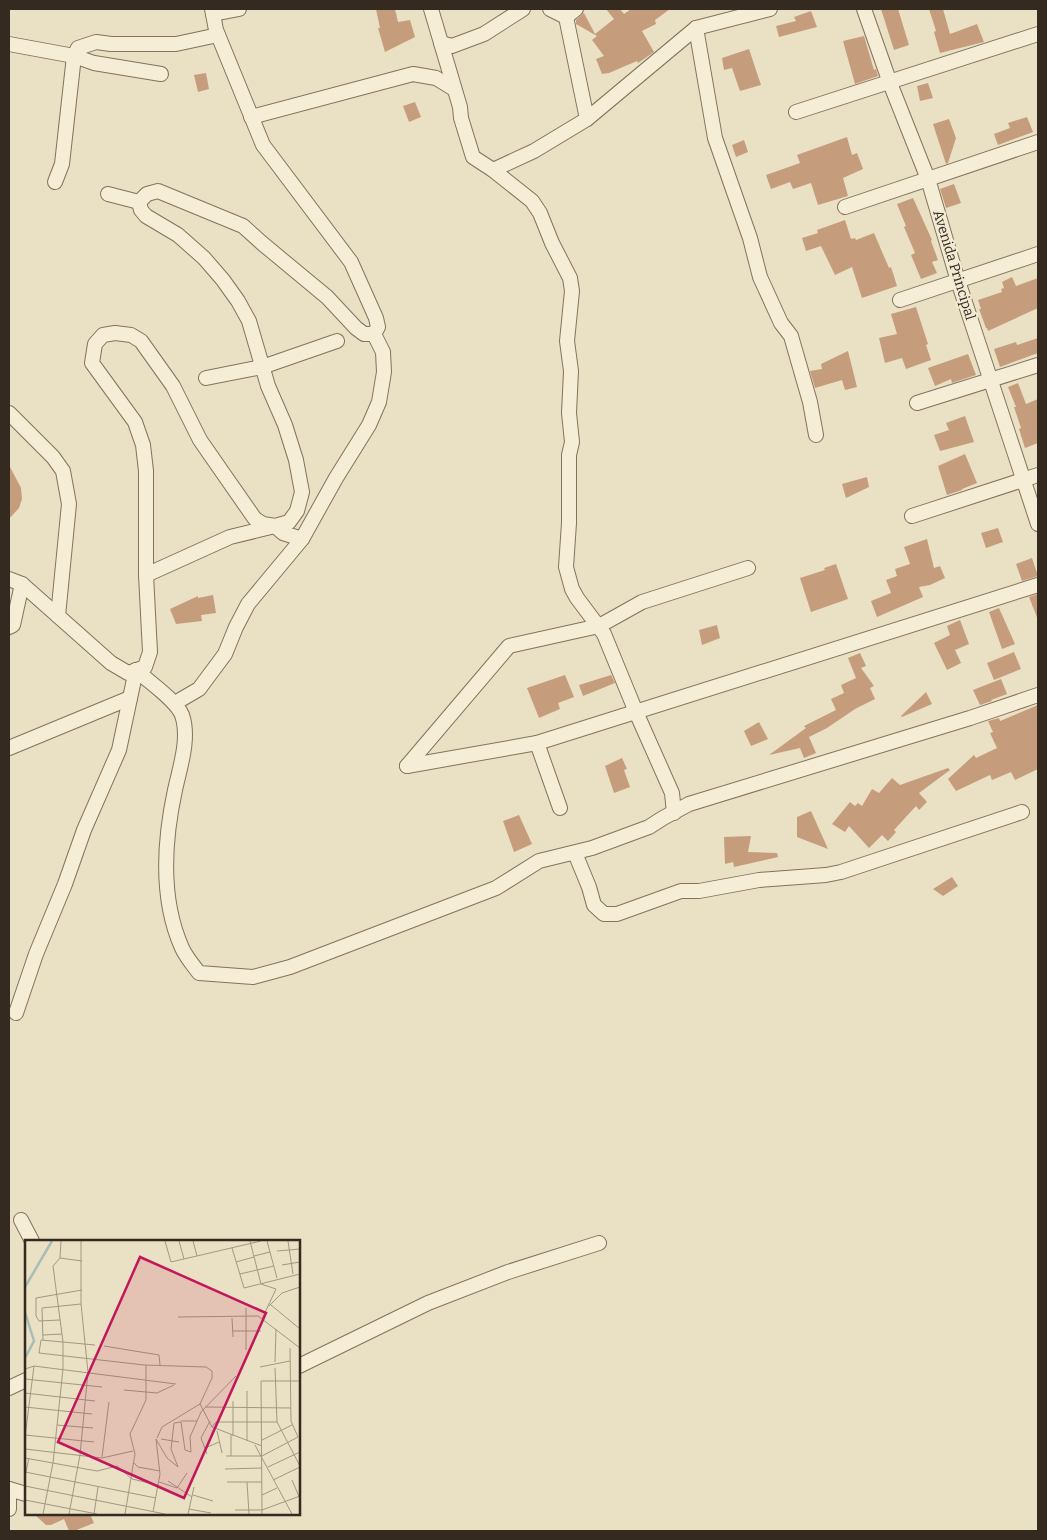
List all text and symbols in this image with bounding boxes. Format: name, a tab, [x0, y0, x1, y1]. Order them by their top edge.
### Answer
street label: Avenida Principal	[929, 208, 979, 322]
inset map	[25, 1240, 300, 1515]

